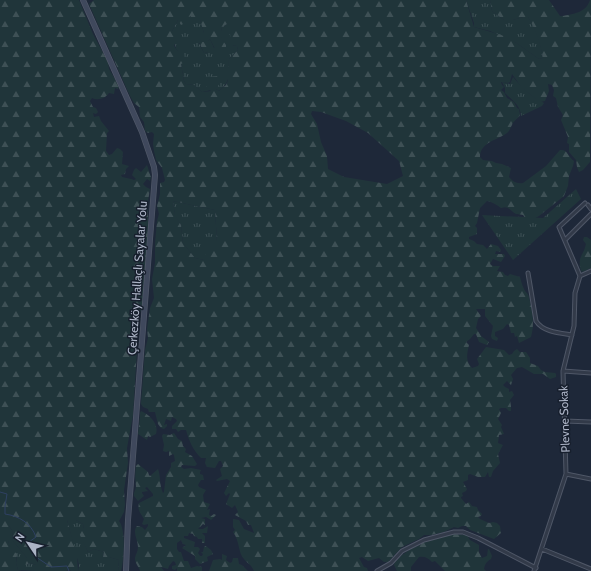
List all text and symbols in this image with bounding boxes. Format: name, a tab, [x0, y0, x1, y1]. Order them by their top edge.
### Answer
street label: Çerkezköy Hallaçlı Sayalar Yolu	[124, 200, 150, 356]
street label: Plevne Sokak	[555, 385, 573, 453]
north arrow	[8, 523, 48, 563]
text: N	[12, 530, 28, 544]

